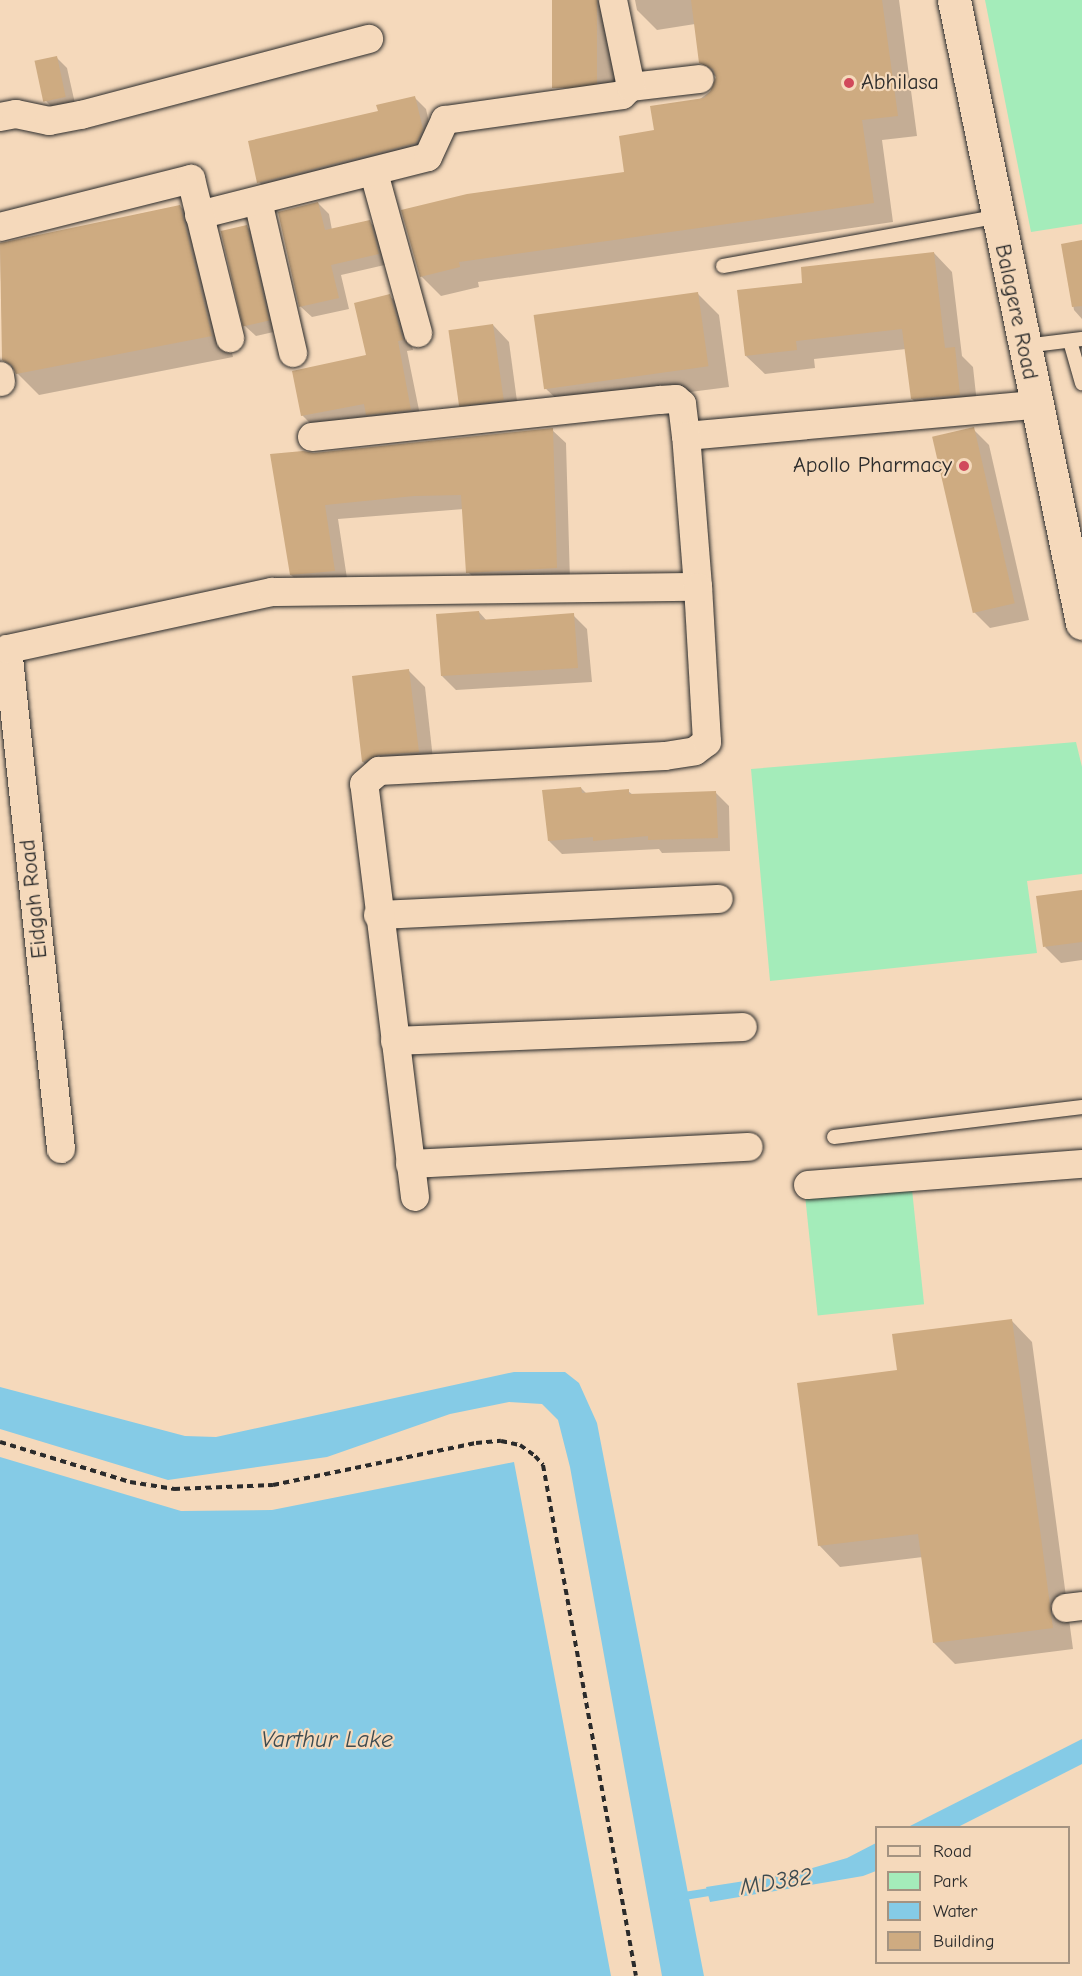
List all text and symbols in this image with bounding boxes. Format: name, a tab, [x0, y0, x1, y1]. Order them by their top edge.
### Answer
place label: Abhilasa	[861, 70, 939, 96]
marker: Abhilasa	[842, 76, 856, 90]
street label: Balagere Road	[989, 242, 1043, 382]
place label: Apollo Pharmacy	[793, 453, 952, 479]
marker: Apollo Pharmacy	[957, 459, 971, 473]
street label: Eidgah Road	[15, 838, 53, 960]
water label: Varthur Lake	[261, 1726, 393, 1754]
legend	[875, 1826, 1070, 1964]
text: Road	[933, 1841, 972, 1862]
water label: MD382	[738, 1862, 814, 1902]
text: Park	[933, 1871, 967, 1892]
text: Water	[933, 1901, 977, 1922]
text: Building	[933, 1931, 995, 1952]

